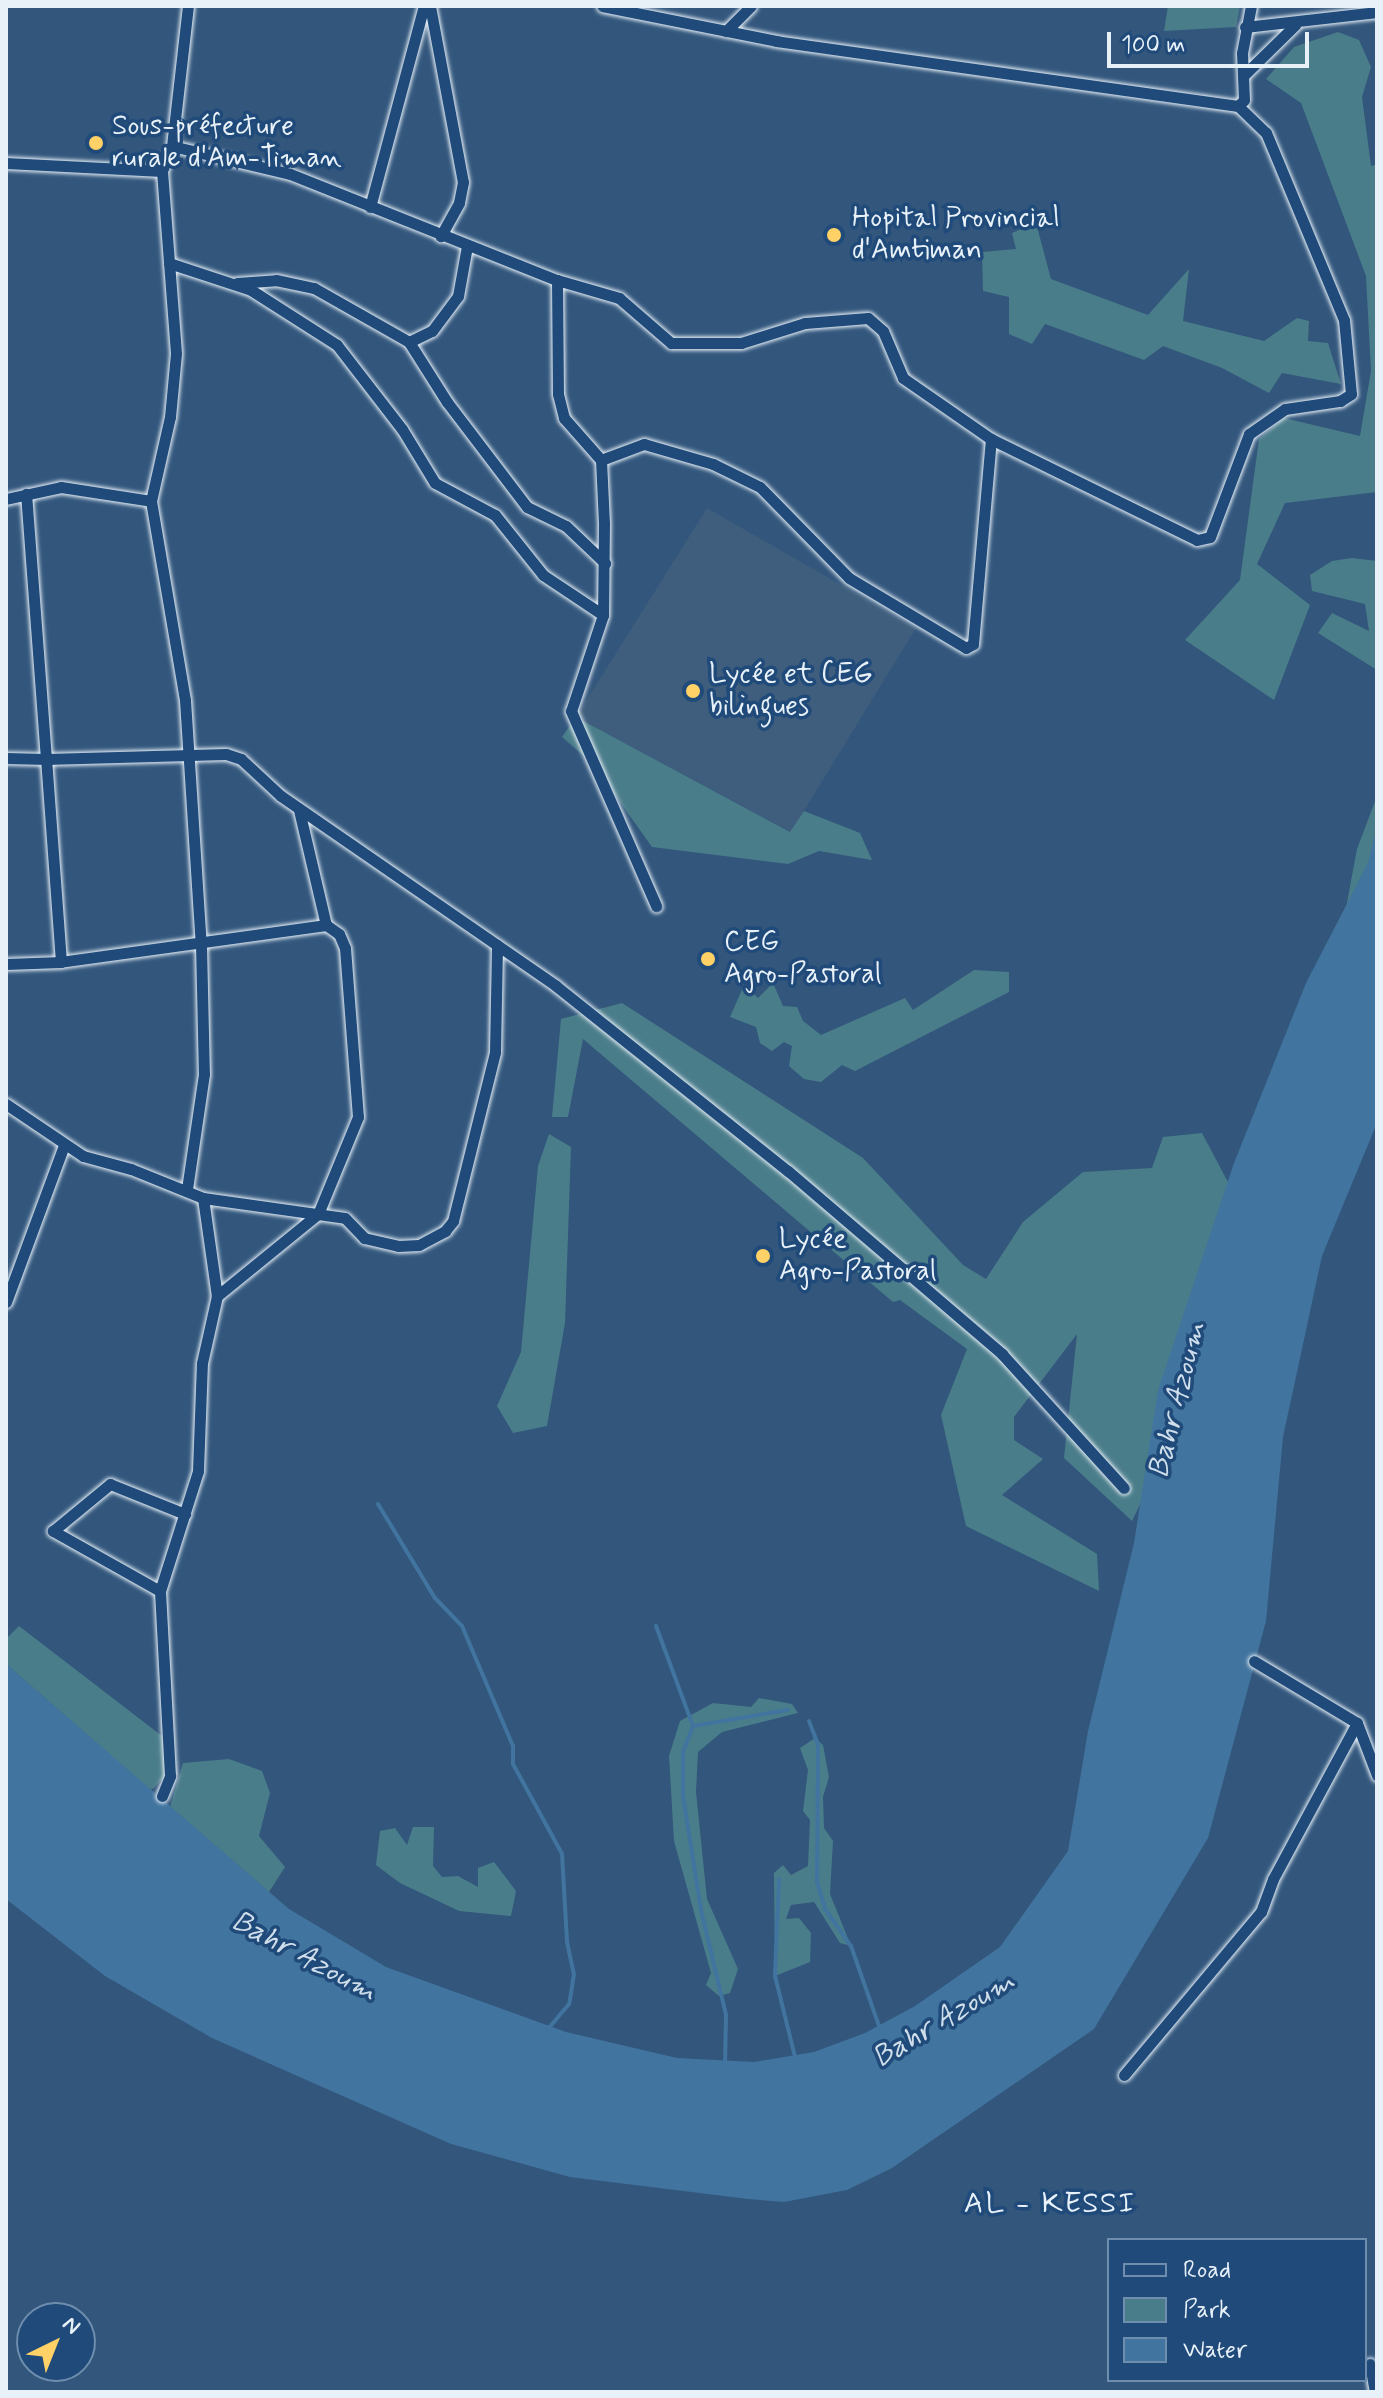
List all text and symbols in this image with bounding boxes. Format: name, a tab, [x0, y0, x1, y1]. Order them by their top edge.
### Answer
scale bar	[1111, 16, 1313, 66]
text: 100 m	[1121, 30, 1185, 61]
place label: Sous-préfecture rurale d'Am-Timan	[112, 110, 342, 176]
marker: Sous-préfecture rurale d'Am-Timan	[87, 134, 105, 152]
place label: Hopital Provincial d'Amtiman	[852, 202, 1060, 268]
marker: Hopital Provincial d'Amtiman	[823, 224, 845, 246]
place label: Lycée et CEG bilingues	[709, 658, 876, 724]
marker: Lycée et CEG bilingues	[684, 682, 702, 700]
place label: CEG Agro-Pastoral	[724, 926, 882, 992]
marker: CEG Agro-Pastoral	[699, 950, 717, 968]
place label: Lycée Agro-Pastoral	[779, 1223, 937, 1289]
marker: Lycée Agro-Pastoral	[754, 1247, 772, 1265]
water label: Bahr Azoum	[1141, 1316, 1215, 1484]
water label: Bahr Azoum	[223, 1903, 385, 2011]
water label: Bahr Azoum	[864, 1962, 1024, 2078]
district label: AL - KESSI	[962, 2186, 1138, 2222]
legend	[1107, 2238, 1367, 2382]
text: Road	[1183, 2255, 1231, 2286]
text: Park	[1183, 2295, 1231, 2326]
north arrow	[16, 2302, 96, 2382]
text: N	[56, 2311, 86, 2341]
text: Water	[1183, 2335, 1247, 2366]

